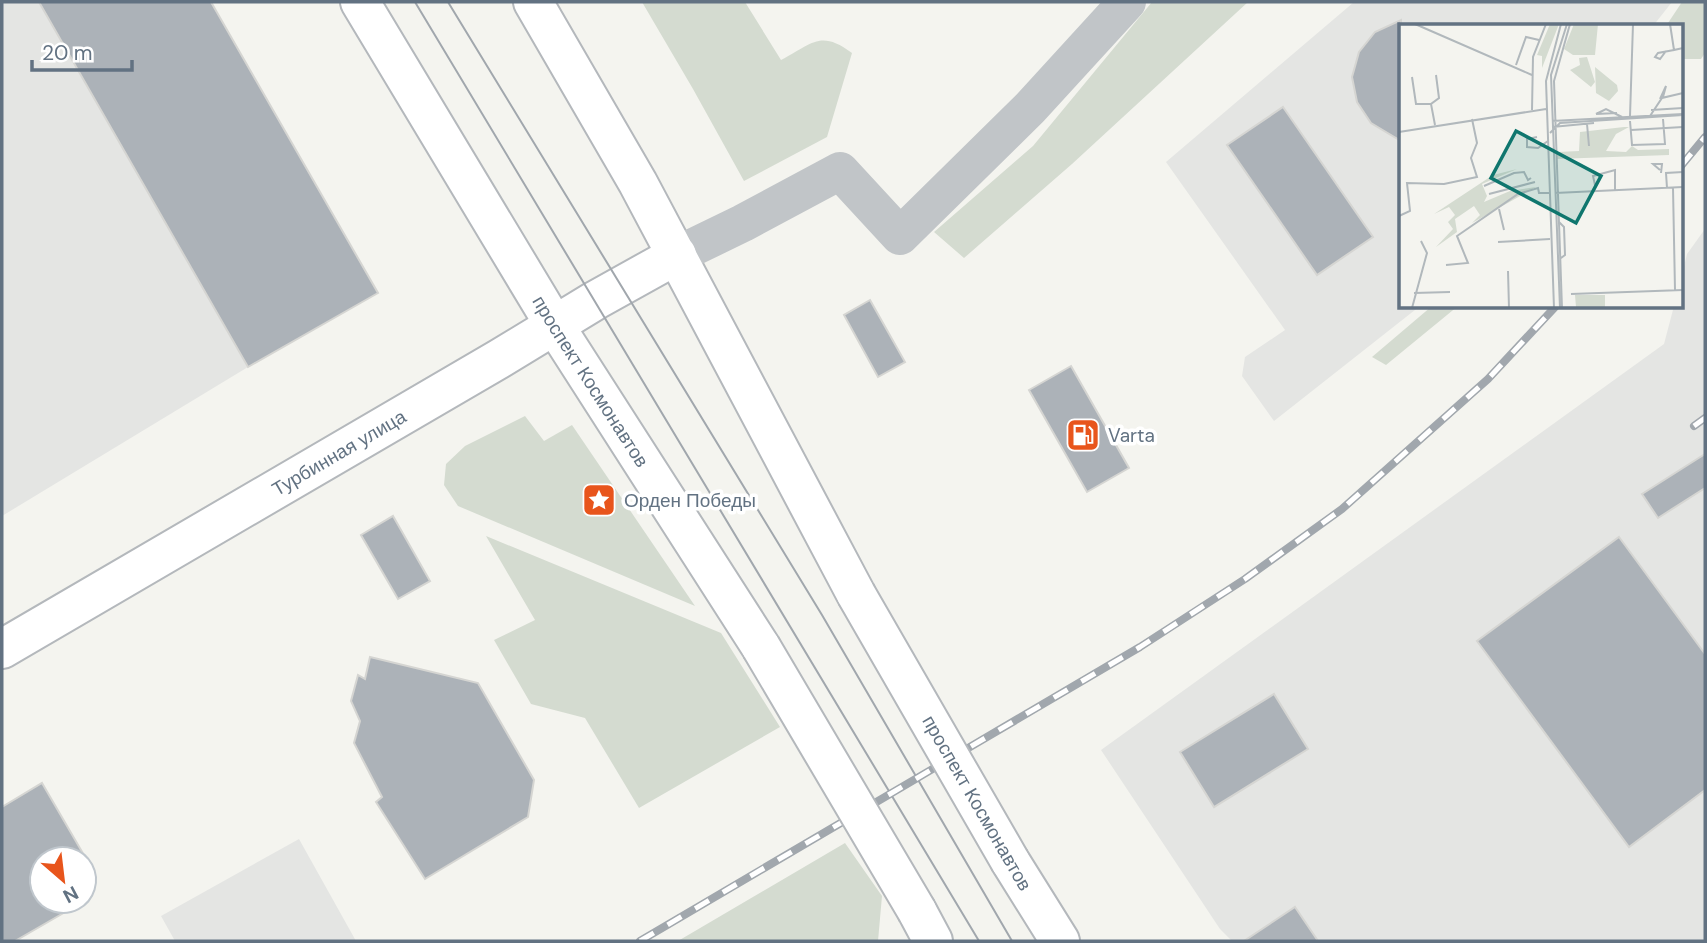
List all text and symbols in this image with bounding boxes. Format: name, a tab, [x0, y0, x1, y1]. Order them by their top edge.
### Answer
inset map	[1399, 24, 1682, 308]
scale bar	[32, 28, 131, 72]
text: 20 m	[42, 39, 93, 67]
street label: проспект Космонавтов	[527, 291, 655, 472]
street label: Турбинная улица	[267, 403, 411, 501]
fuel station icon: Varta	[1064, 416, 1102, 454]
place label: Varta	[1108, 423, 1155, 448]
place icon: Орден Победы	[580, 481, 618, 519]
place label: Орден Победы	[624, 488, 756, 513]
street label: проспект Космонавтов	[916, 711, 1038, 895]
north arrow	[28, 845, 98, 915]
text: N	[59, 880, 83, 909]

